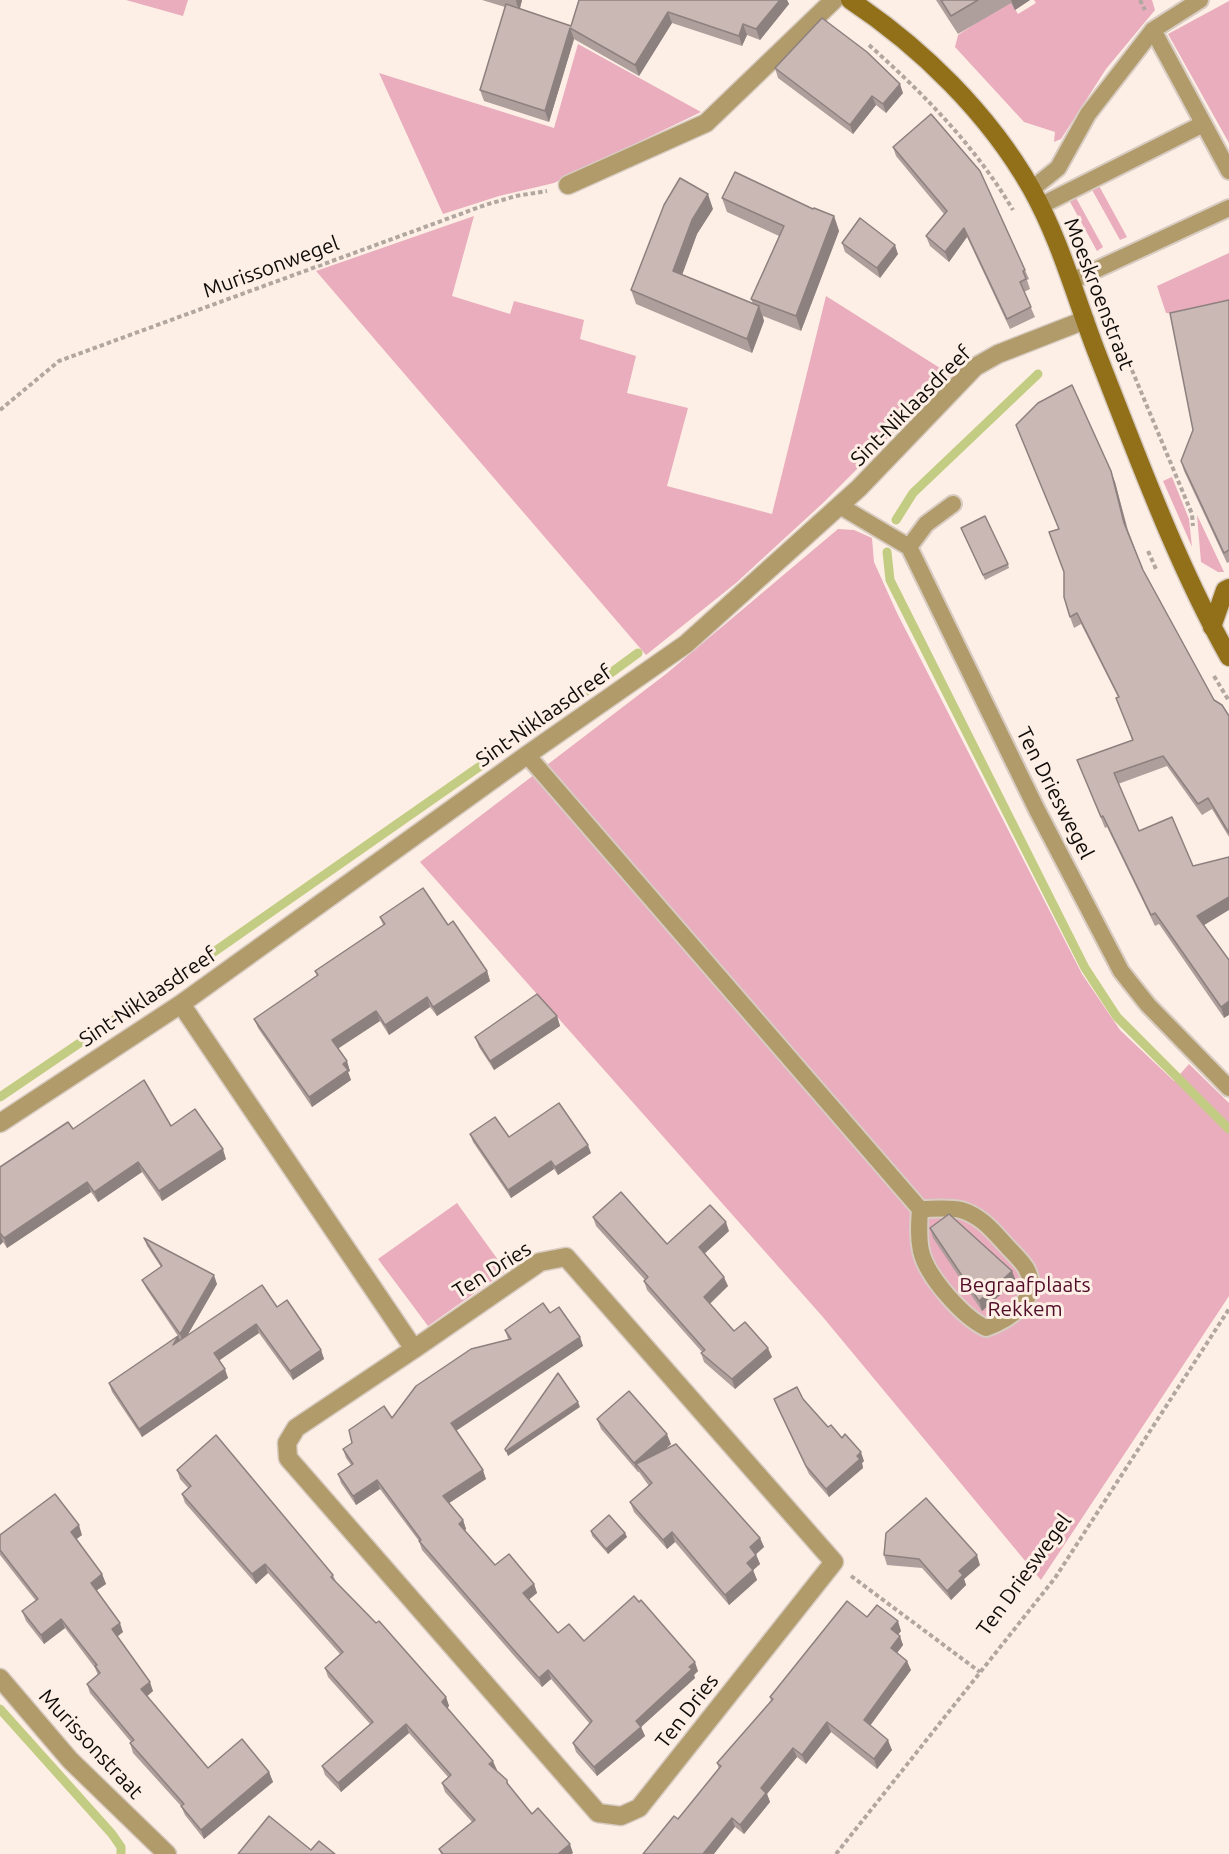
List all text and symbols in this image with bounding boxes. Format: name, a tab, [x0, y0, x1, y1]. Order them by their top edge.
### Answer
street label: Moeskroenstraat	[1058, 214, 1140, 374]
street label: Murissonwegel	[200, 231, 342, 303]
street label: Sint-Niklaasdreef	[845, 340, 977, 472]
street label: Sint-Niklaasdreef	[471, 660, 617, 772]
street label: Ten Drieswegel	[1011, 723, 1099, 863]
street label: Sint-Niklaasdreef	[75, 942, 221, 1052]
street label: Ten Dries	[448, 1236, 536, 1304]
park label: Begraafplaats Rekkem	[959, 1272, 1091, 1322]
street label: Ten Drieswegel	[971, 1509, 1077, 1641]
street label: Ten Dries	[650, 1669, 724, 1753]
street label: Murissonstraat	[34, 1684, 148, 1804]

